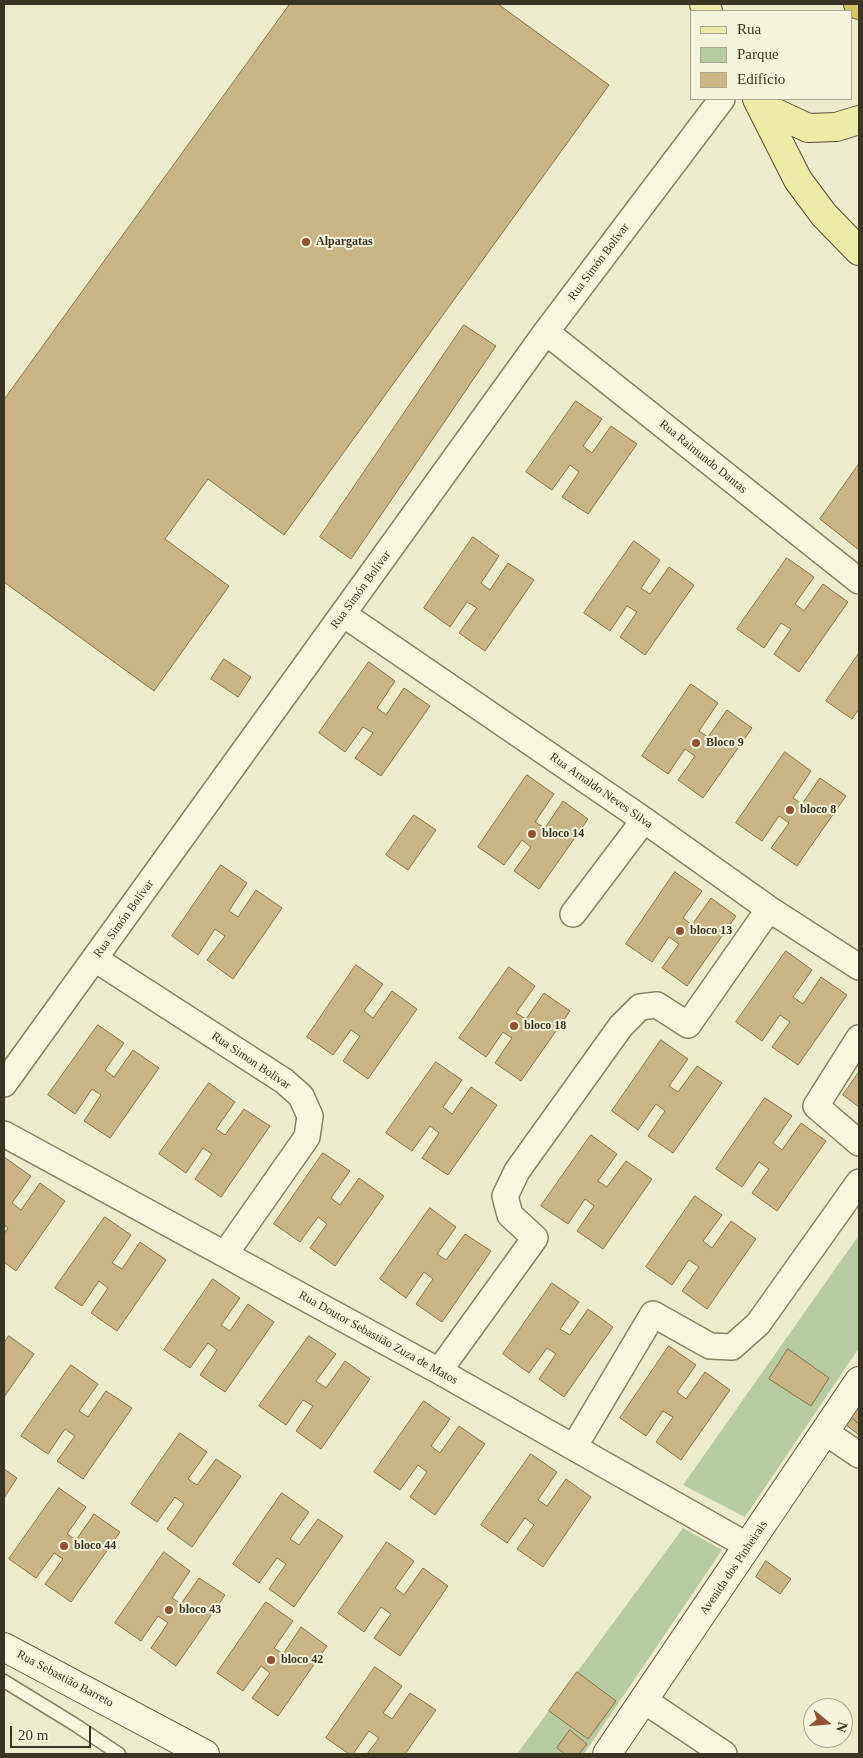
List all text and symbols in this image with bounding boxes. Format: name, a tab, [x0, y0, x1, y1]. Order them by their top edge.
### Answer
legend	[690, 10, 853, 100]
text: Rua	[737, 21, 761, 37]
text: Parque	[737, 46, 779, 62]
text: Edifício	[737, 71, 785, 87]
street label: Rua Simón Bolívar	[565, 221, 633, 303]
place label: Alpargatas	[316, 235, 373, 249]
marker: Alpargatas	[300, 236, 312, 248]
street label: Rua Raimundo Dantas	[656, 417, 750, 497]
street label: Rua Simón Bolívar	[328, 548, 394, 632]
place label: Bloco 9	[706, 736, 744, 750]
marker: Bloco 9	[690, 737, 702, 749]
street label: Rua Arnaldo Neves Silva	[547, 750, 655, 832]
place label: bloco 8	[800, 803, 836, 817]
marker: bloco 8	[784, 804, 796, 816]
place label: bloco 14	[542, 827, 584, 841]
marker: bloco 14	[526, 828, 538, 840]
street label: Rua Simón Bolívar	[91, 877, 157, 961]
place label: bloco 13	[690, 924, 732, 938]
marker: bloco 13	[674, 925, 686, 937]
place label: bloco 18	[524, 1019, 566, 1033]
marker: bloco 18	[508, 1020, 520, 1032]
street label: Rua Simon Bolivar	[209, 1029, 293, 1093]
street label: Rua Doutor Sebastião Zuza de Matos	[296, 1288, 460, 1388]
street label: Avenida dos Pinheirais	[697, 1518, 771, 1618]
place label: bloco 44	[74, 1539, 116, 1553]
marker: bloco 44	[58, 1540, 70, 1552]
place label: bloco 43	[179, 1603, 221, 1617]
marker: bloco 43	[163, 1604, 175, 1616]
street label: Rua Sebastião Barreto	[14, 1647, 116, 1711]
place label: bloco 42	[281, 1653, 323, 1667]
marker: bloco 42	[265, 1654, 277, 1666]
north arrow	[803, 1698, 853, 1748]
scale bar	[12, 1716, 94, 1748]
text: N	[833, 1720, 851, 1734]
text: 20 m	[18, 1727, 48, 1743]

